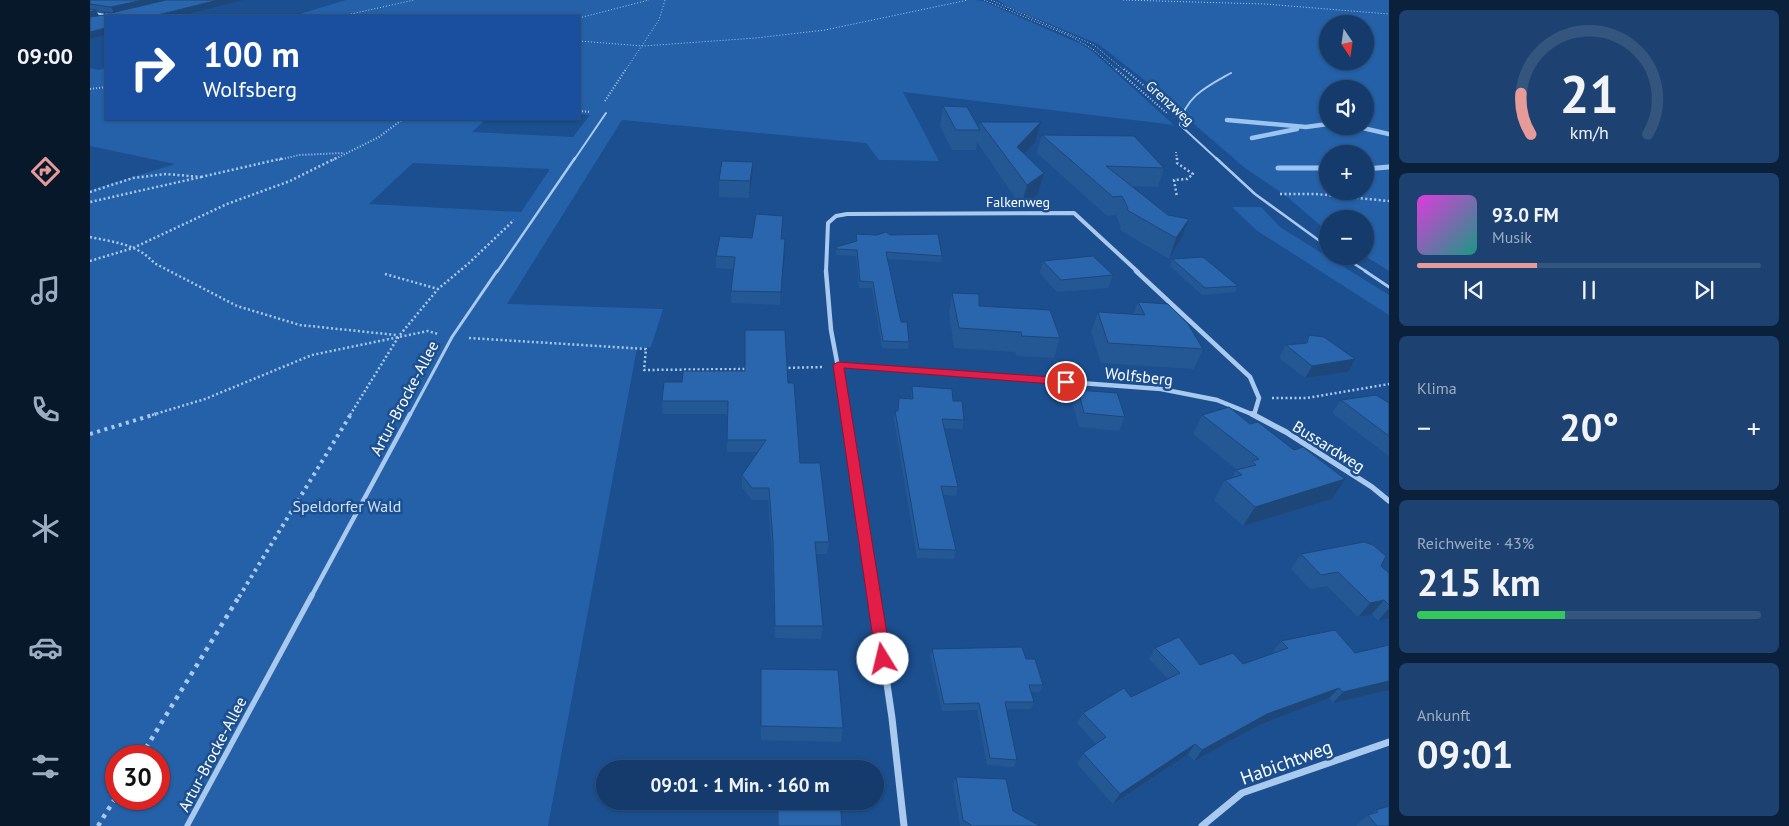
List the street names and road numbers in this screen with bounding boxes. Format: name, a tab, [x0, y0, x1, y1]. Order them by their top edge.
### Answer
street label: Grenzweg	[1142, 77, 1198, 129]
street label: Falkenweg	[986, 193, 1050, 211]
street label: Artur-Brocke-Allee	[365, 337, 443, 459]
street label: Wolfsberg	[1104, 362, 1174, 390]
street label: Bussardweg	[1289, 416, 1369, 476]
street label: Artur-Brocke-Allee	[173, 693, 251, 815]
street label: Habichtweg	[1237, 734, 1335, 790]

